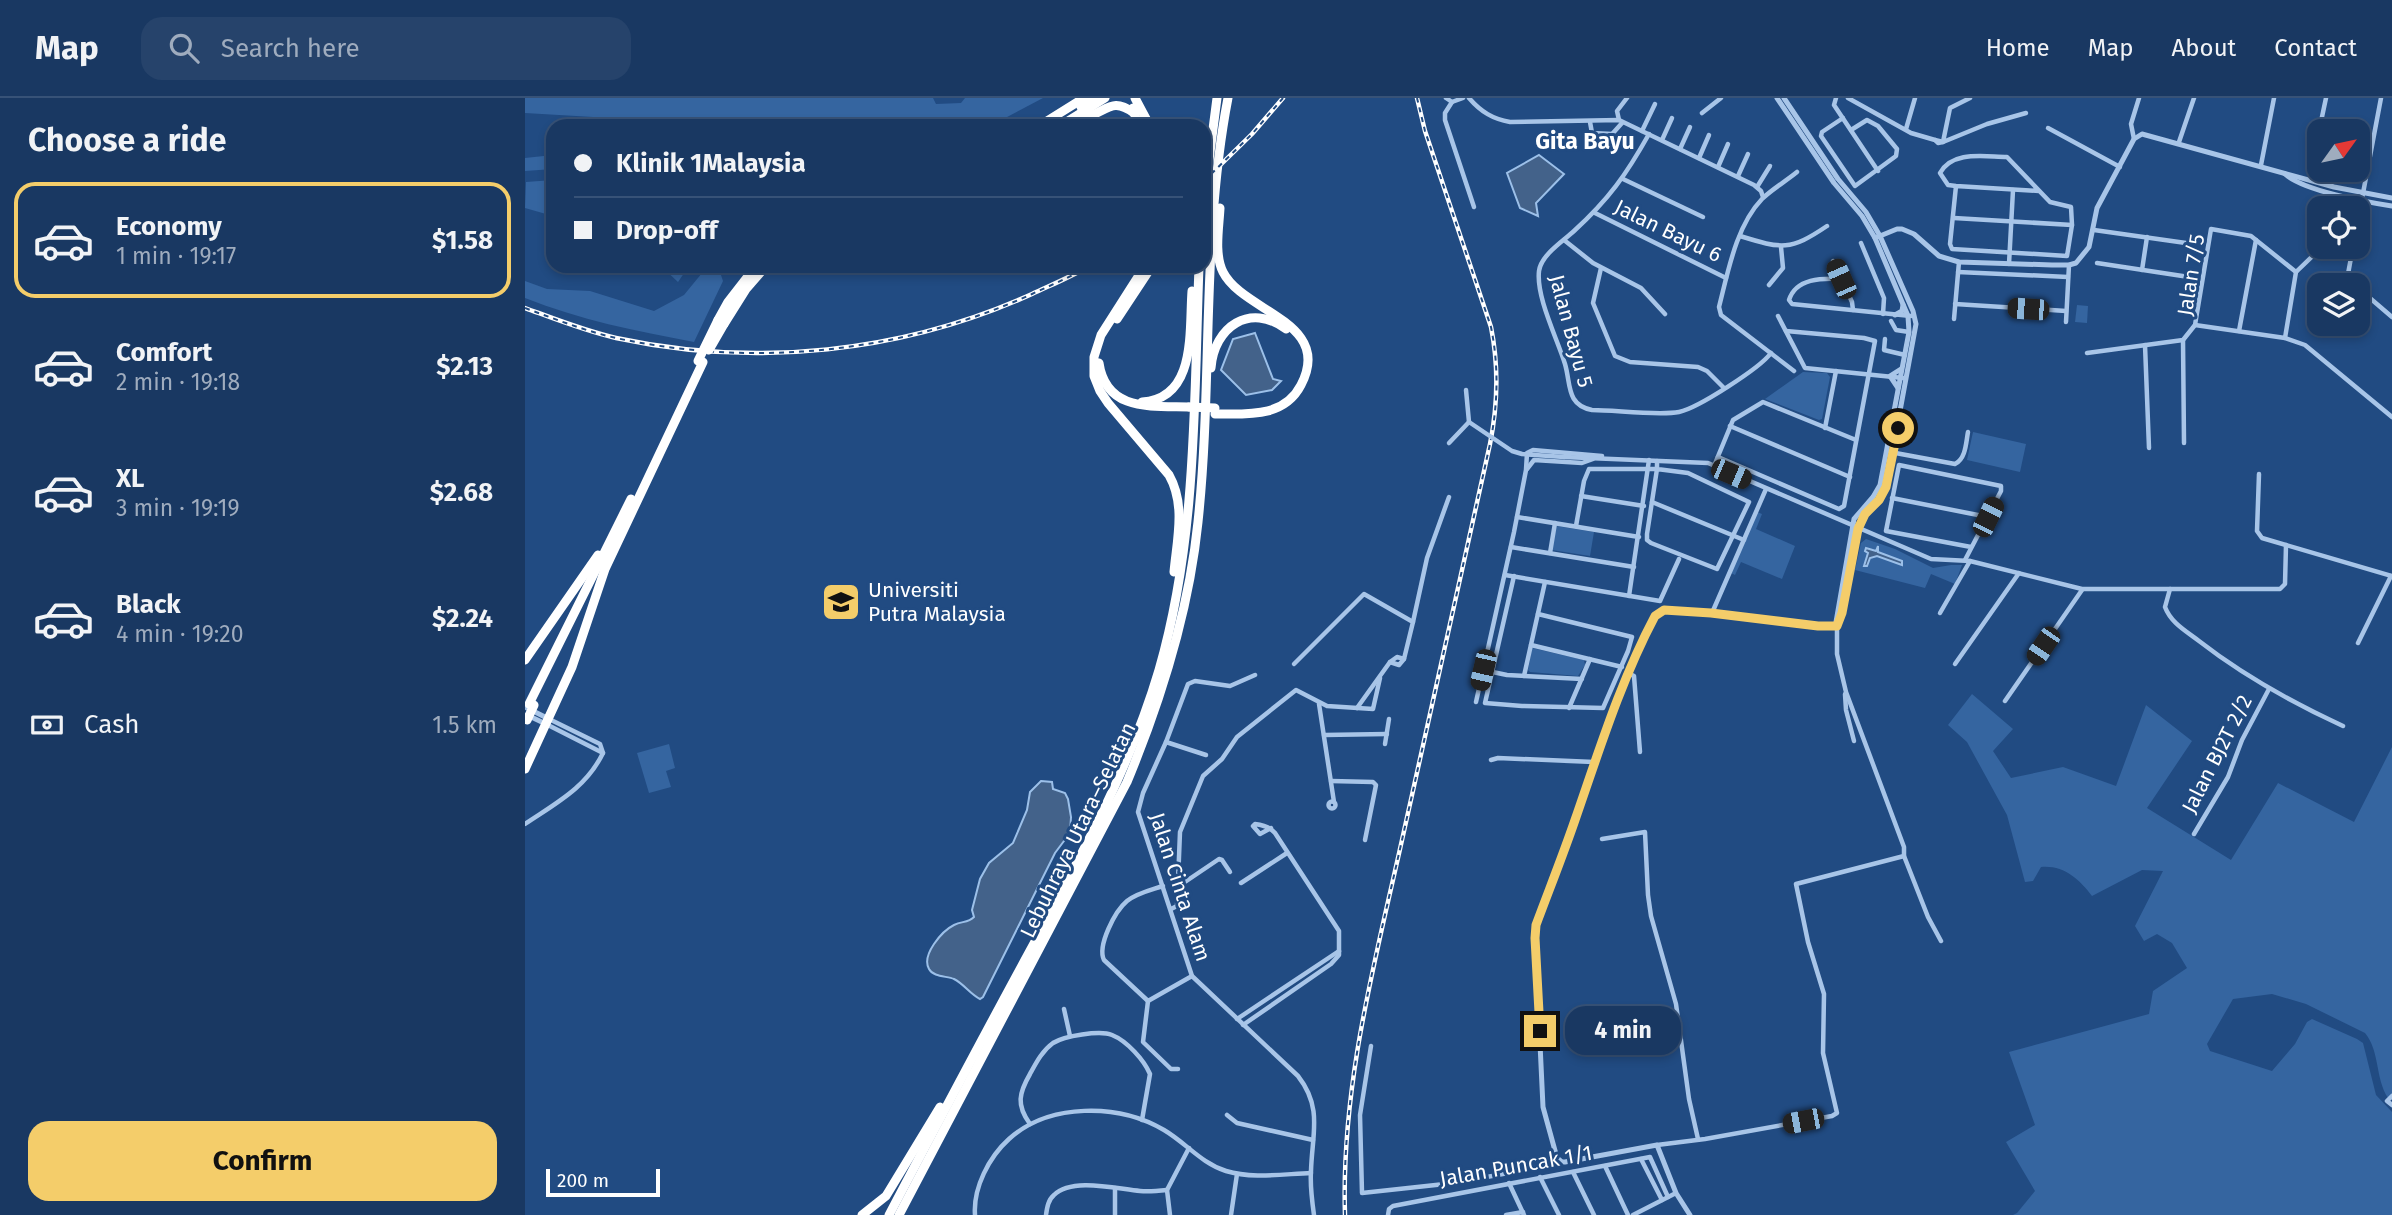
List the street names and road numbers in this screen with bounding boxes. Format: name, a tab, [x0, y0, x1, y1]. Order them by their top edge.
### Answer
street label: Jalan Bayu 6	[1610, 194, 1726, 268]
street label: Jalan 7/5	[2172, 232, 2210, 318]
street label: Jalan Bayu 5	[1543, 272, 1599, 390]
street label: Jalan BJ2T 2/2	[2176, 691, 2258, 817]
street label: Lebuhraya Utara–Selatan	[1014, 718, 1142, 942]
street label: Jalan Cinta Alam	[1144, 809, 1216, 965]
street label: Jalan Puncak 1/1	[1438, 1140, 1594, 1192]

